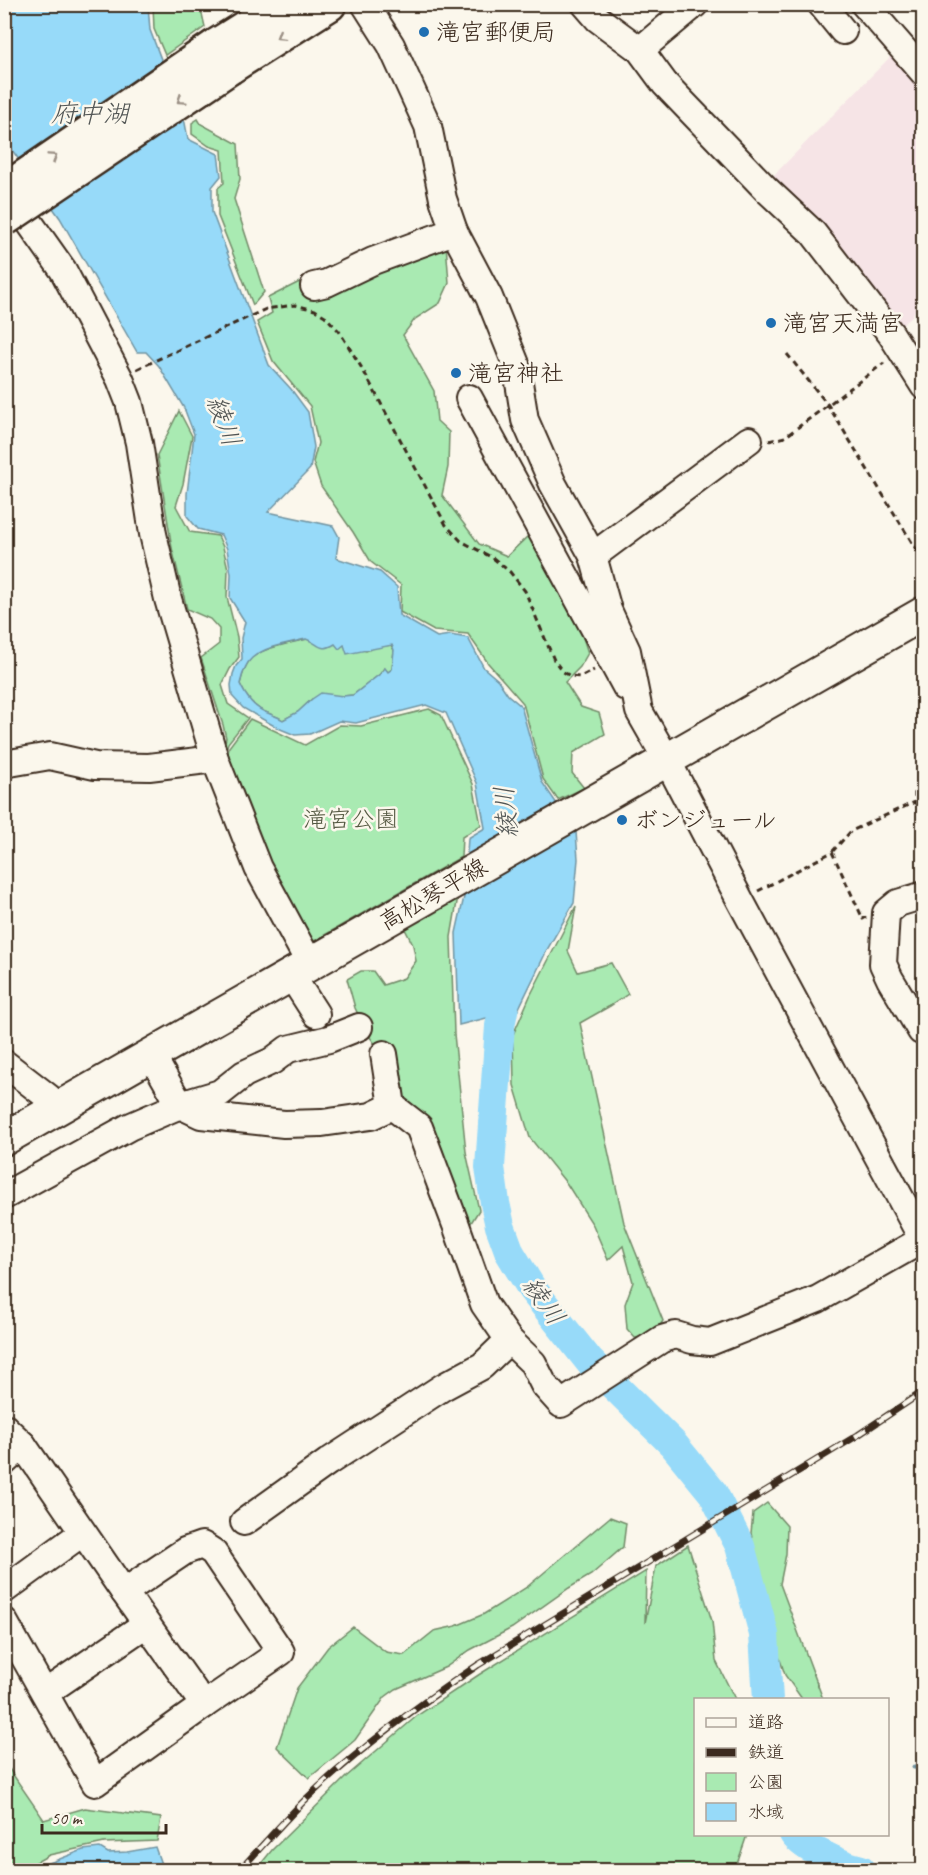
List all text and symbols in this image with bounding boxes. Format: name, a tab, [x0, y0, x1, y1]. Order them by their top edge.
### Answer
place label: 滝宮郵便局	[436, 17, 556, 47]
marker: 滝宮郵便局	[417, 25, 431, 39]
one-way arrow	[276, 28, 286, 40]
one-way arrow	[177, 93, 188, 104]
water label: 府中湖	[51, 97, 131, 130]
one-way arrow	[46, 154, 57, 165]
place label: 滝宮天満宮	[783, 308, 903, 338]
marker: 滝宮天満宮	[764, 316, 778, 330]
place label: 滝宮神社	[468, 358, 564, 388]
marker: 滝宮神社	[449, 366, 463, 380]
water label: 綾川	[200, 391, 248, 451]
water label: 綾川	[487, 785, 525, 839]
park label: 滝宮公園	[303, 804, 399, 834]
place label: ボンジュール	[634, 805, 777, 835]
marker: ボンジュール	[615, 813, 629, 827]
street label: 高松琴平線	[374, 851, 492, 937]
water label: 綾川	[516, 1270, 572, 1332]
legend	[694, 1698, 889, 1836]
text: 道路	[748, 1711, 784, 1733]
text: 鉄道	[748, 1741, 784, 1763]
text: 公園	[748, 1771, 784, 1793]
scale bar	[42, 1797, 166, 1835]
text: 水域	[748, 1801, 784, 1823]
text: 50 m	[51, 1807, 84, 1829]

